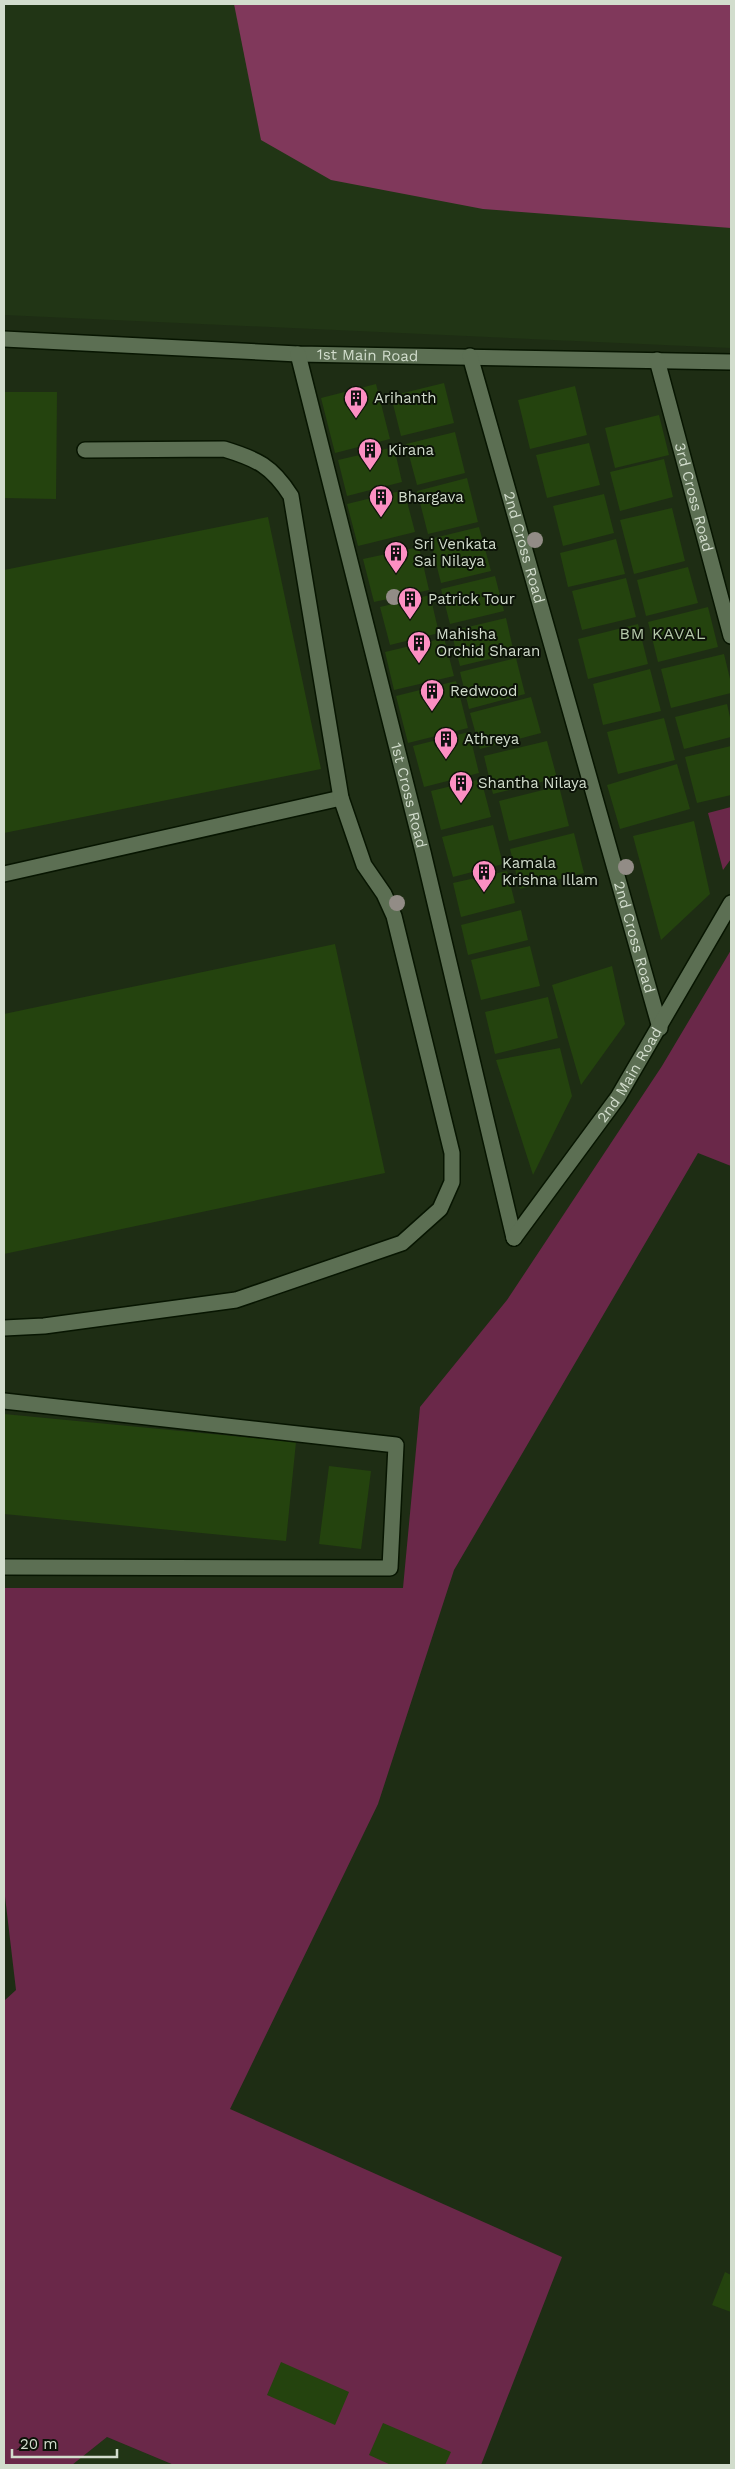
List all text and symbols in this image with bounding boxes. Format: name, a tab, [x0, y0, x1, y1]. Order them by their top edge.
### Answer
street label: 1st Main Road	[317, 345, 419, 365]
building icon: Arihanth	[343, 385, 369, 419]
place label: Arihanth	[374, 389, 437, 407]
building icon: Kirana	[357, 437, 383, 471]
place label: Kirana	[388, 441, 435, 459]
street label: 3rd Cross Road	[671, 441, 717, 554]
building icon: Bhargava	[368, 484, 394, 518]
place label: Bhargava	[398, 488, 464, 506]
street label: 2nd Cross Road	[500, 490, 548, 605]
place label: Sri Venkata Sai Nilaya	[414, 535, 497, 570]
building icon: Sri Venkata Sai Nilaya	[383, 540, 409, 574]
building icon: Patrick Tour	[397, 586, 423, 620]
place label: Patrick Tour	[428, 590, 515, 608]
district label: BM KAVAL	[619, 624, 707, 643]
place label: Mahisha Orchid Sharan	[436, 625, 540, 660]
building icon: Mahisha Orchid Sharan	[406, 630, 432, 664]
building icon: Redwood	[419, 678, 445, 712]
place label: Redwood	[450, 682, 518, 700]
building icon: Athreya	[433, 726, 459, 760]
place label: Athreya	[464, 730, 520, 748]
street label: 1st Cross Road	[387, 741, 431, 850]
building icon: Shantha Nilaya	[448, 770, 474, 804]
place label: Shantha Nilaya	[478, 774, 588, 792]
place label: Kamala Krishna Illam	[502, 854, 598, 889]
building icon: Kamala Krishna Illam	[471, 859, 497, 893]
street label: 2nd Cross Road	[610, 879, 659, 995]
street label: 2nd Main Road	[593, 1024, 666, 1126]
scale bar	[12, 2426, 118, 2458]
text: 20 m	[20, 2435, 58, 2453]

